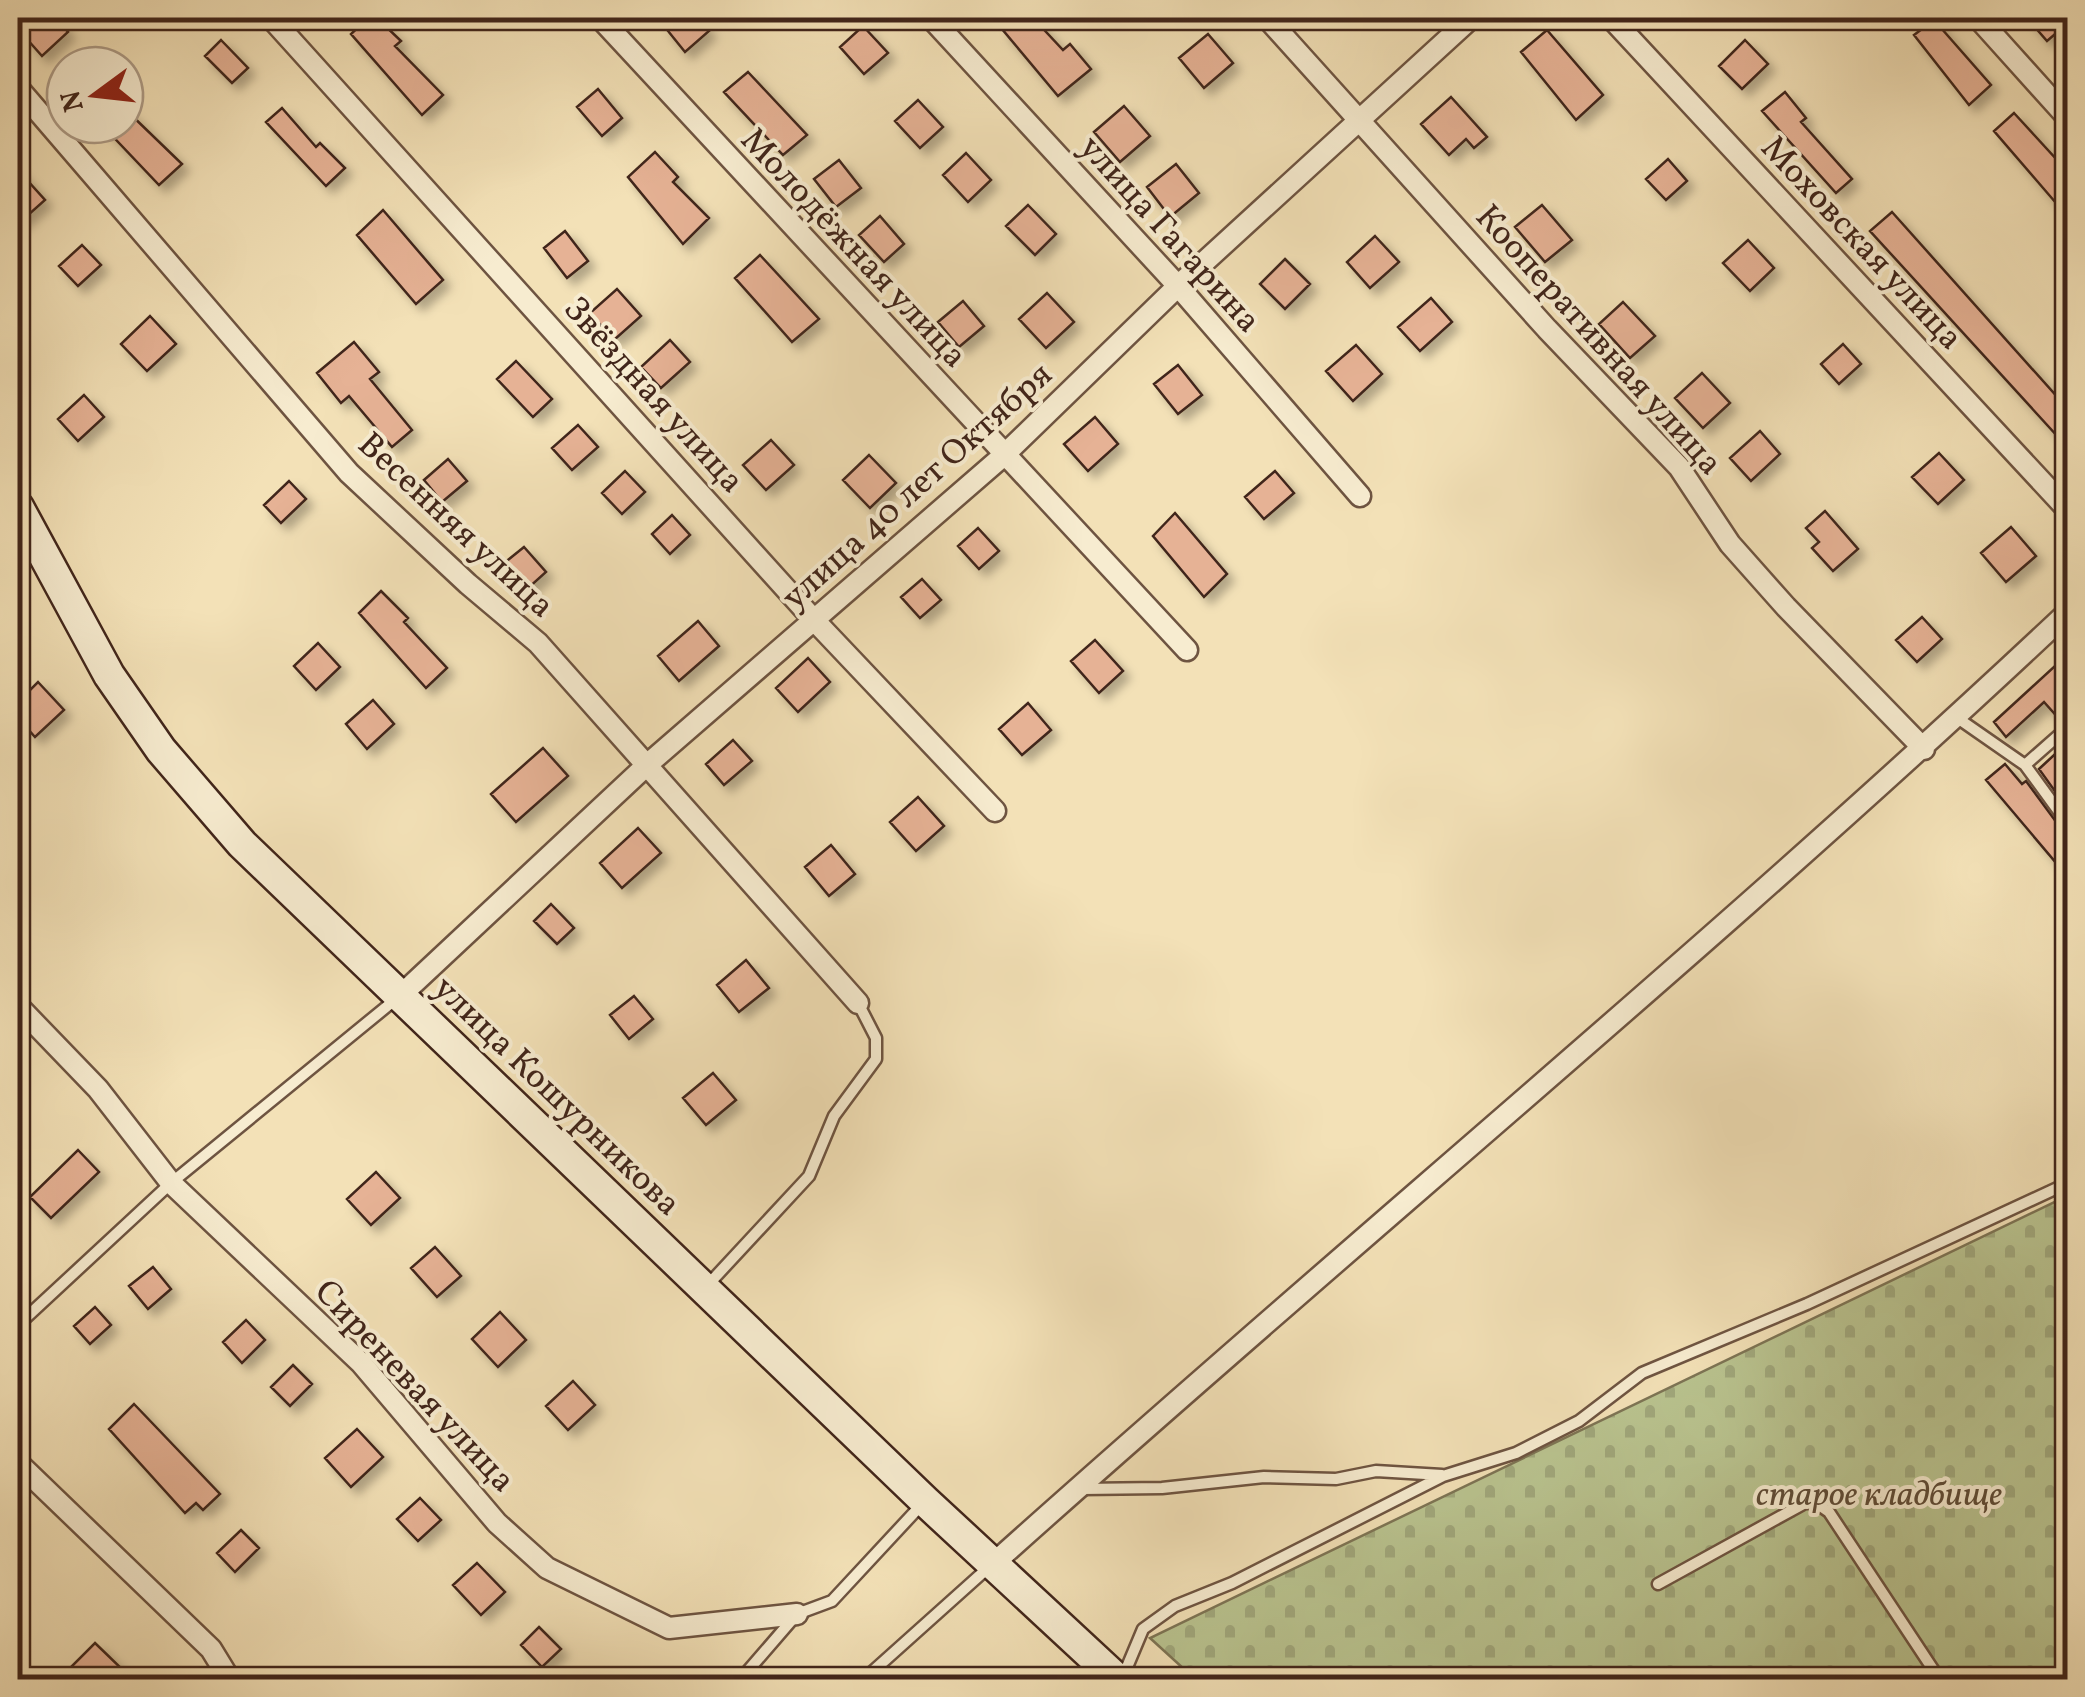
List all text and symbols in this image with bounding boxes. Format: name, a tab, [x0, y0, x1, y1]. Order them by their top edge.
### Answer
north arrow	[45, 45, 145, 145]
text: N	[52, 86, 95, 116]
street label: Молодёжная улица	[729, 118, 977, 380]
street label: улица Гагарина	[1067, 126, 1271, 344]
street label: Моховская улица	[1749, 126, 1973, 362]
street label: Кооперативная улица	[1463, 195, 1733, 487]
street label: Звёздная улица	[551, 287, 754, 505]
street label: улица 40 лет Октября	[772, 353, 1064, 622]
street label: Весенняя улица	[346, 422, 564, 630]
street label: улица Кошурникова	[421, 966, 690, 1228]
street label: Сиреневая улица	[302, 1270, 525, 1504]
park label: старое кладбище	[1756, 1472, 2002, 1520]

